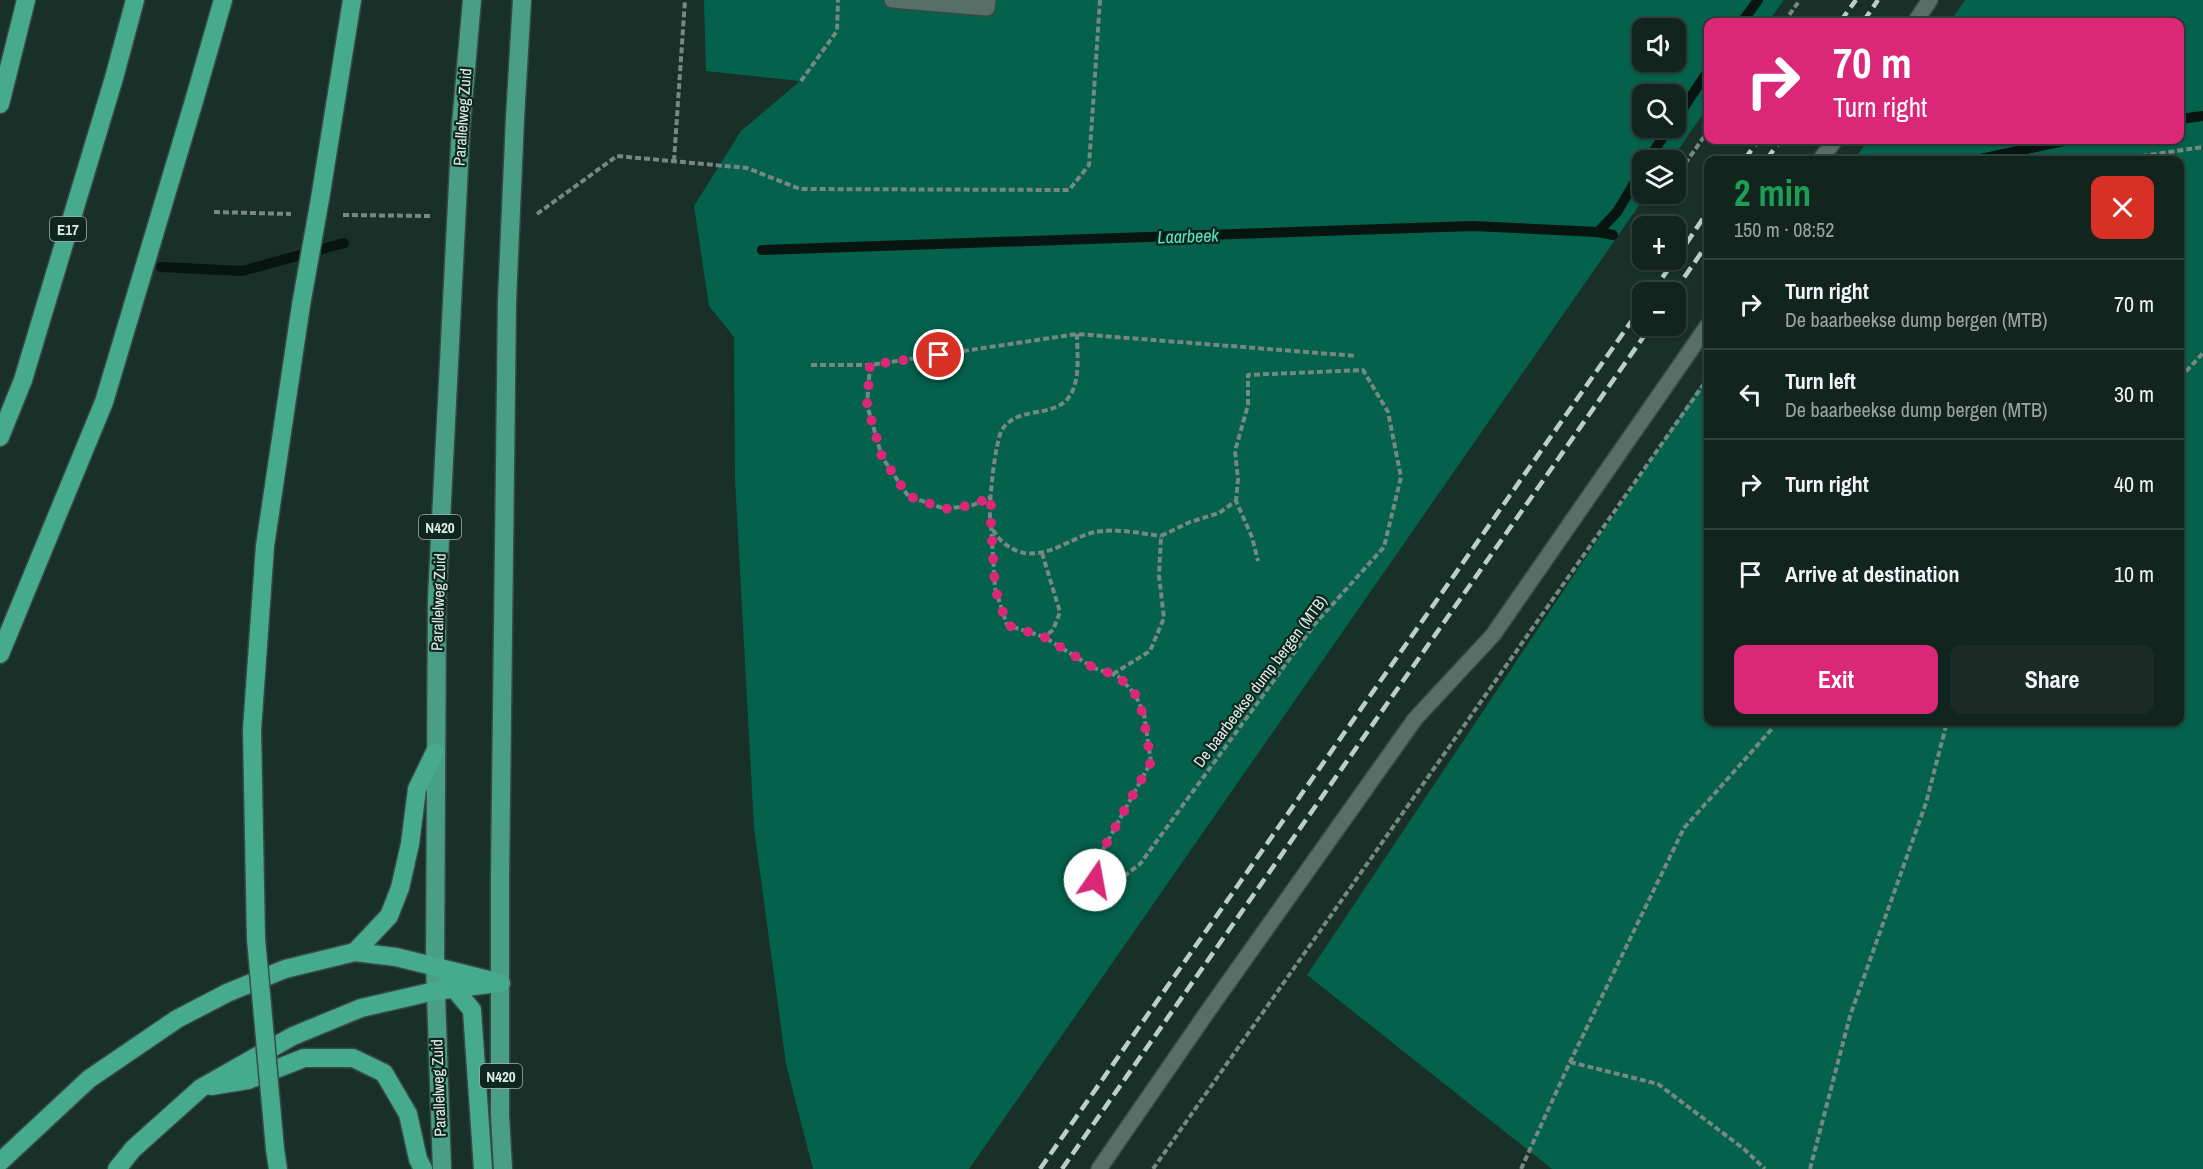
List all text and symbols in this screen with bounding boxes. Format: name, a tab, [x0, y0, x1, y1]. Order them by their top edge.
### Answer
map controls	[1632, 18, 1686, 336]
button: sound	[1632, 18, 1686, 72]
text: 70 m	[1833, 35, 1912, 91]
icon: right	[1734, 42, 1812, 120]
street label: Parallelweg Zuid	[448, 67, 476, 167]
button: search	[1632, 84, 1686, 138]
text: Turn right	[1833, 89, 1927, 125]
button: layers	[1632, 150, 1686, 204]
text: 2 min	[1734, 169, 1811, 217]
button: close	[2091, 176, 2154, 239]
button: +	[1632, 216, 1686, 270]
text: 150 m · 08:52	[1734, 216, 1834, 243]
road number: E17	[50, 217, 86, 241]
water label: Laarbeek	[1157, 222, 1220, 250]
text: Turn right	[1785, 276, 1869, 306]
button: −	[1632, 282, 1686, 336]
icon: right	[1734, 288, 1767, 321]
text: 70 m	[2114, 289, 2154, 319]
text: De baarbeekse dump bergen (MTB)	[1785, 306, 2048, 333]
pin	[913, 329, 964, 380]
icon: arrive	[922, 338, 955, 371]
text: Turn left	[1785, 366, 1856, 396]
icon: left	[1734, 378, 1767, 411]
text: 30 m	[2114, 379, 2154, 409]
text: De baarbeekse dump bergen (MTB)	[1785, 396, 2048, 423]
icon: right	[1734, 468, 1767, 501]
text: Turn right	[1785, 469, 1869, 499]
text: 40 m	[2114, 469, 2154, 499]
road number: N420	[419, 515, 461, 539]
street label: Parallelweg Zuid	[425, 553, 451, 651]
icon: arrive	[1734, 558, 1767, 591]
text: Arrive at destination	[1785, 559, 1959, 589]
text: 10 m	[2114, 559, 2154, 589]
street label: De baarbeekse dump bergen (MTB)	[1188, 591, 1332, 771]
button: Exit	[1734, 645, 1938, 714]
button: Share	[1950, 645, 2154, 714]
position arrow	[1063, 848, 1127, 912]
street label: Parallelweg Zuid	[425, 1039, 451, 1137]
road number: N420	[480, 1064, 522, 1088]

